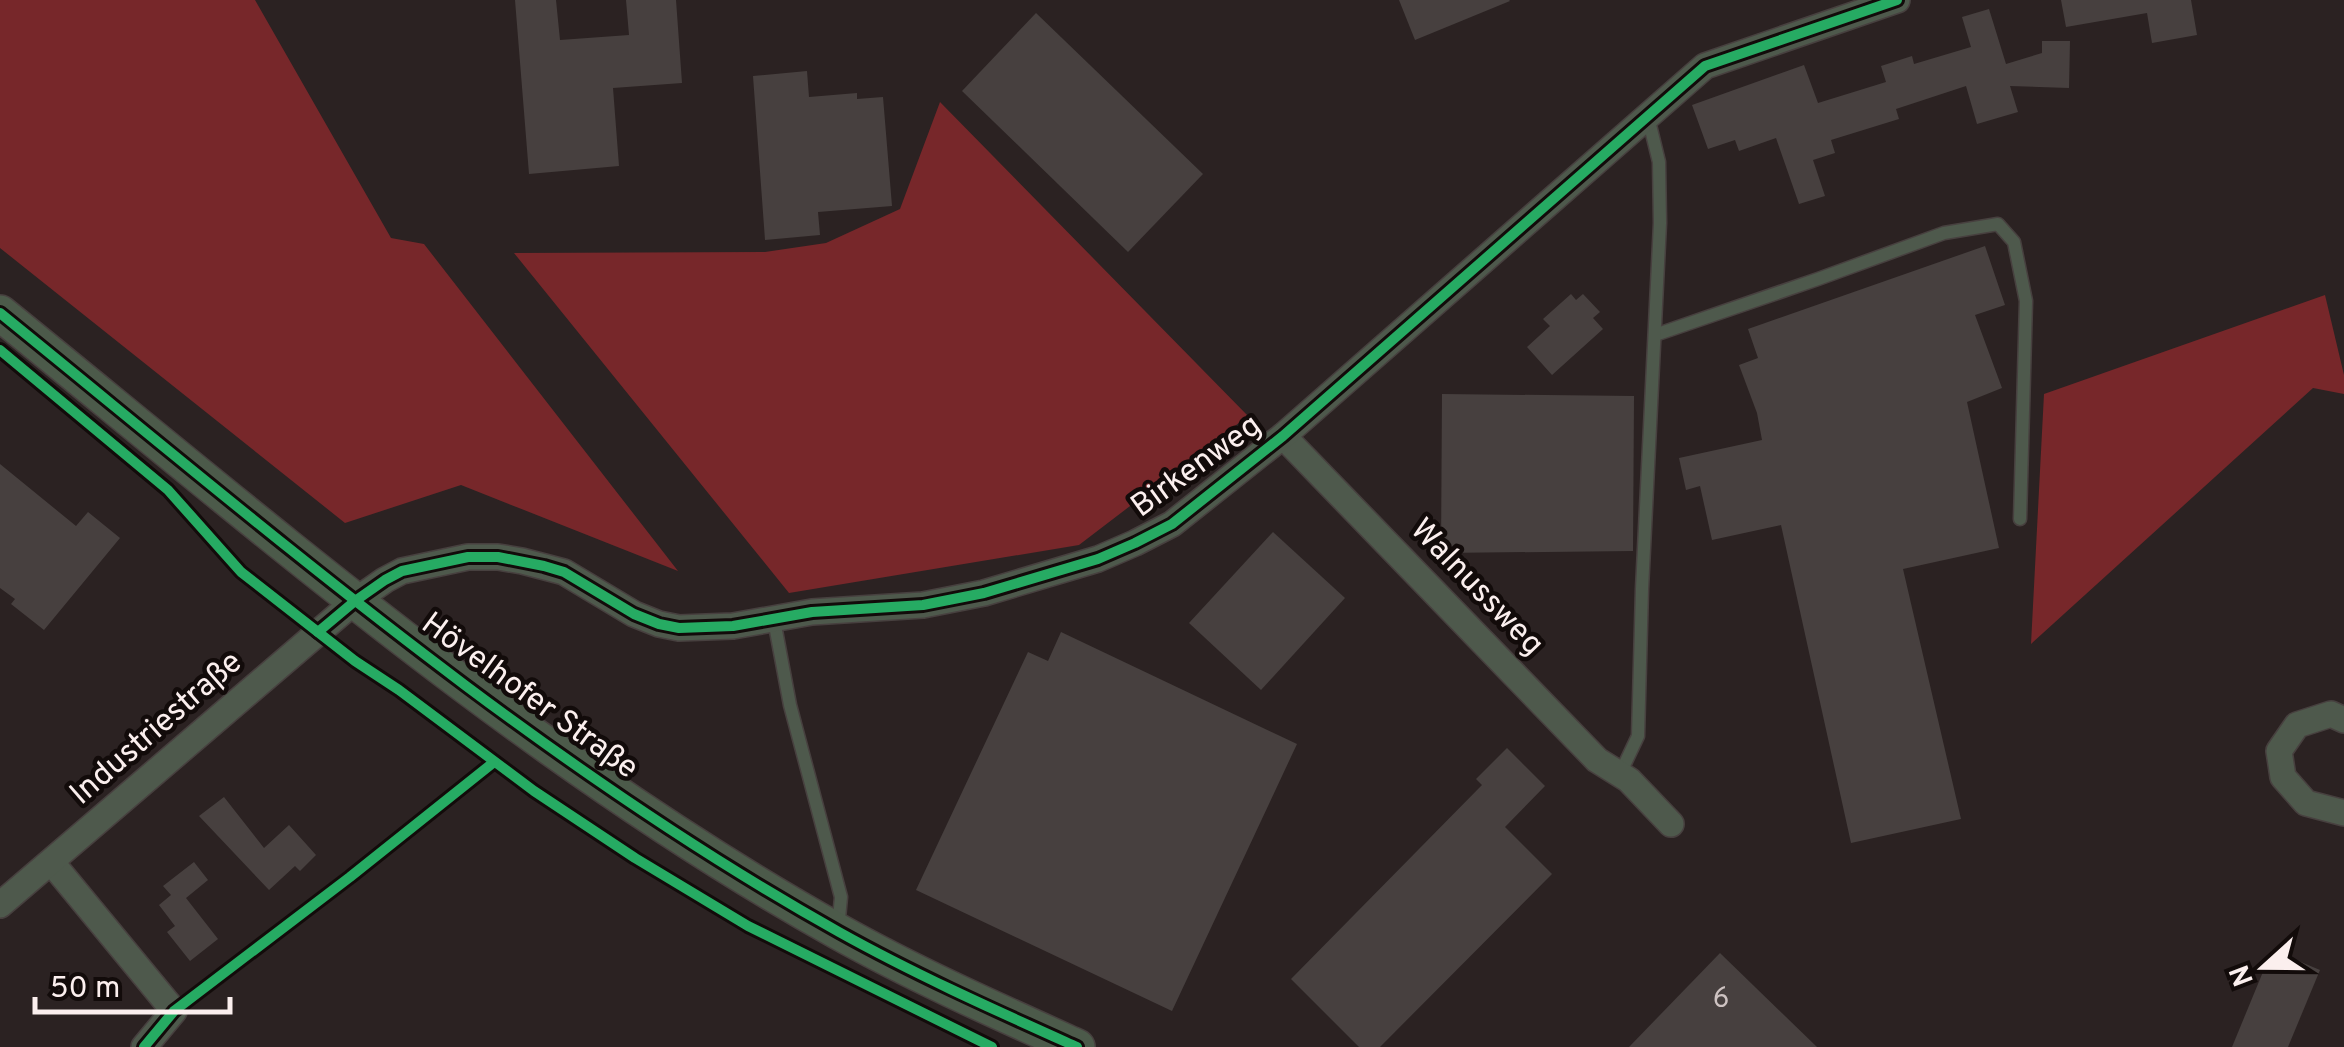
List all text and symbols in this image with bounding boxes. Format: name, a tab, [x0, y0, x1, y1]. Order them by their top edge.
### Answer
street label: Birkenweg	[1124, 406, 1270, 528]
street label: Walnussweg	[1401, 511, 1551, 665]
street label: Hövelhofer Straße	[413, 605, 645, 789]
street label: Industriestraße	[63, 643, 251, 815]
north arrow	[2214, 917, 2314, 1017]
scale bar	[35, 952, 230, 1014]
text: N	[2223, 959, 2264, 991]
text: 50 m	[50, 971, 120, 1008]
house number: 6	[1713, 982, 1729, 1018]

